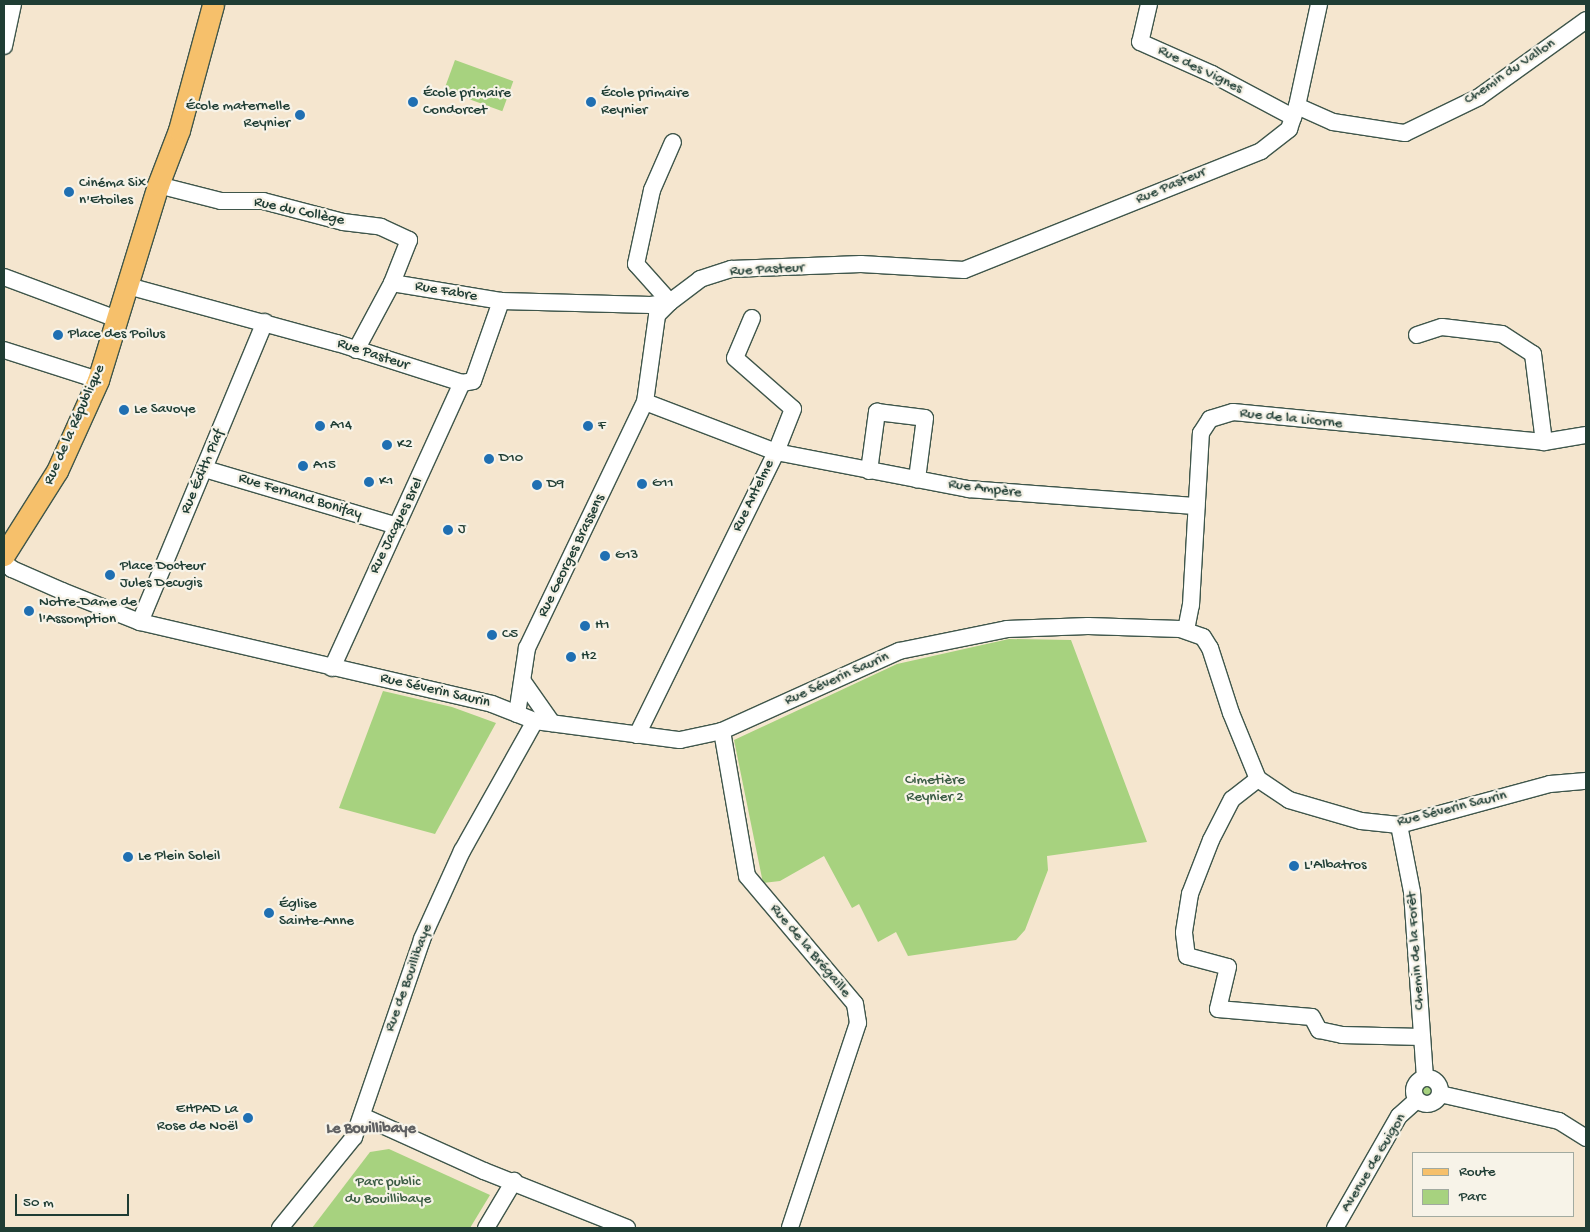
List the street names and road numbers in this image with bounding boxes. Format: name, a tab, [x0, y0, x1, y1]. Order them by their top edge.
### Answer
street label: Chemin du Vallon	[1461, 35, 1559, 109]
street label: Rue des Vignes	[1155, 42, 1245, 98]
street label: Rue Pasteur	[1133, 163, 1209, 209]
street label: Rue du Collège	[252, 194, 346, 230]
street label: Rue Pasteur	[729, 259, 805, 281]
street label: Rue Fabre	[413, 278, 479, 306]
street label: Rue Pasteur	[335, 335, 411, 375]
street label: Rue de la République	[40, 362, 110, 488]
street label: Rue de la Licorne	[1239, 405, 1343, 433]
street label: Rue Édith Piaf	[177, 427, 229, 517]
street label: Rue Antelme	[729, 457, 779, 535]
street label: Rue Fernand Bonifay	[236, 470, 364, 524]
street label: Rue Jacques Brel	[366, 475, 428, 577]
street label: Rue Ampère	[947, 476, 1023, 502]
street label: Rue Georges Brassens	[534, 492, 610, 620]
street label: Rue Séverin Saurin	[782, 648, 892, 710]
street label: Rue Séverin Saurin	[378, 670, 492, 712]
street label: Rue Séverin Saurin	[1395, 787, 1509, 831]
street label: Chemin de la Forêt	[1403, 891, 1429, 1011]
street label: Rue de la Brégaille	[766, 901, 854, 1001]
street label: Rue de Bouillibaye	[381, 922, 437, 1034]
street label: Avenue de Guigon	[1337, 1110, 1411, 1216]

